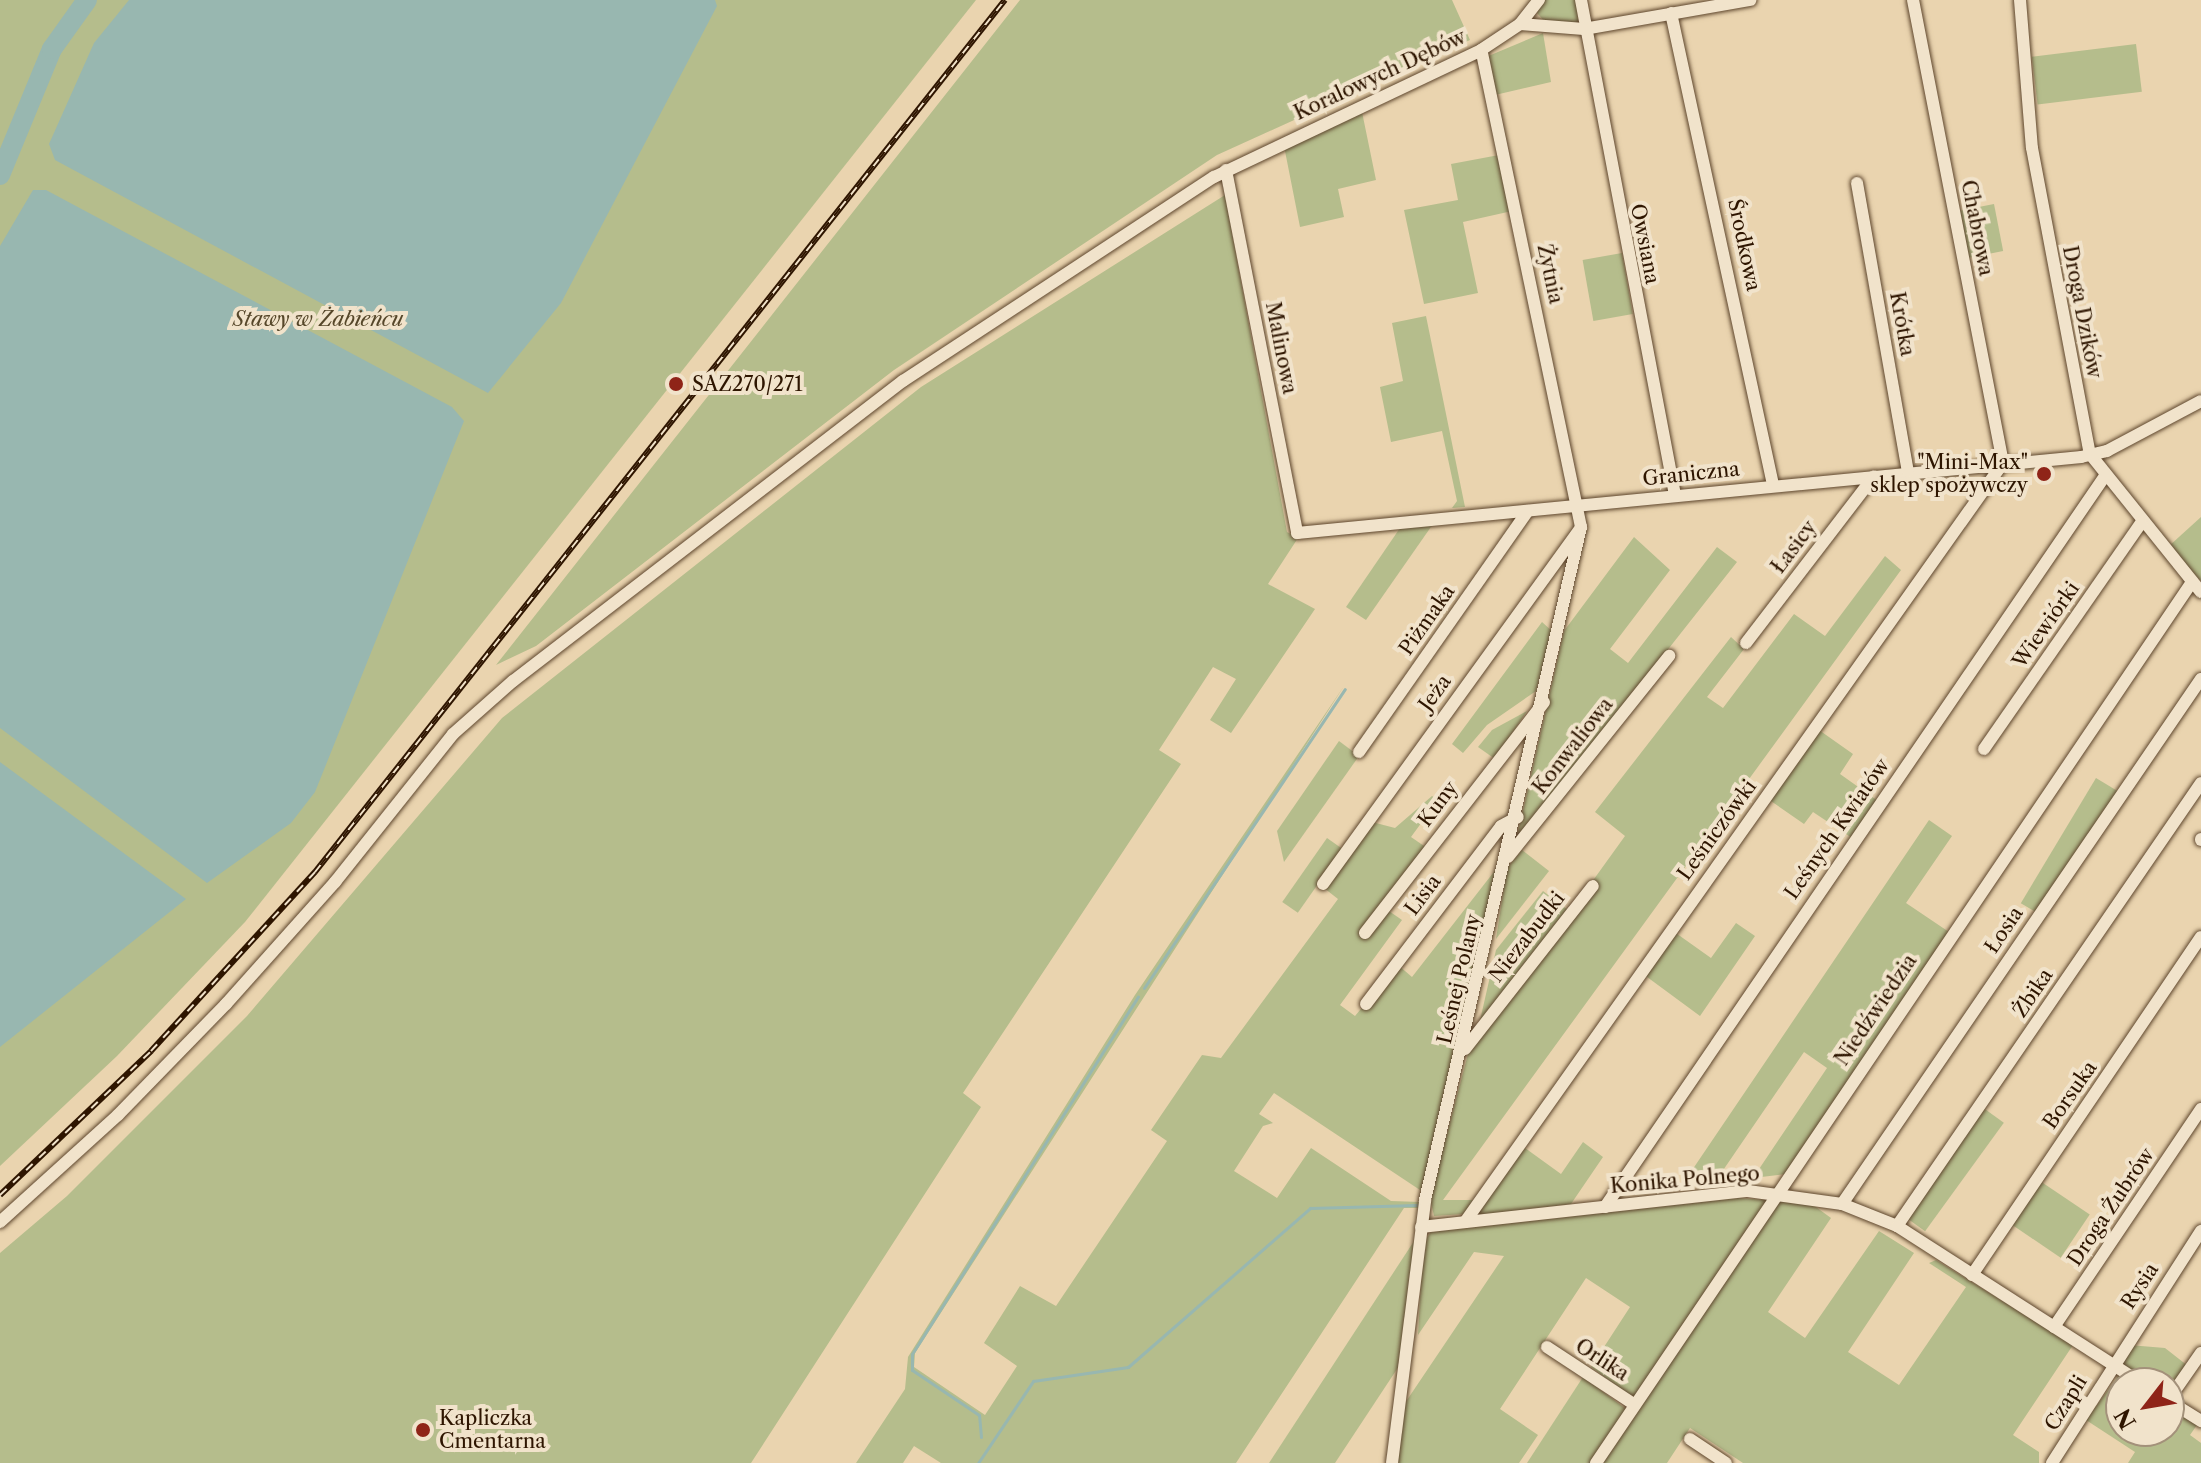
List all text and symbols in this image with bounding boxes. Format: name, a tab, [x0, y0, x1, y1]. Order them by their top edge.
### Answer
street label: Koralowych Dębów	[1290, 25, 1470, 125]
street label: Chabrowa	[1956, 178, 1998, 278]
street label: Środkowa	[1723, 197, 1765, 293]
street label: Owsiana	[1625, 202, 1665, 286]
street label: Żytnia	[1532, 242, 1568, 306]
street label: Droga Dzików	[2057, 244, 2107, 380]
street label: Krótka	[1885, 290, 1919, 358]
street label: Malinowa	[1260, 300, 1302, 396]
park label: Stawy w Żabieńcu	[233, 307, 403, 331]
place label: SAZ270/271	[692, 372, 803, 396]
marker: SAZ270/271	[667, 375, 685, 393]
place label: "Mini-Max" sklep spożywczy	[1870, 450, 2028, 497]
street label: Graniczna	[1641, 457, 1741, 491]
marker: "Mini-Max" sklep spożywczy	[2035, 465, 2053, 483]
street label: Łasicy	[1766, 516, 1822, 578]
street label: Wiewiórki	[2008, 577, 2084, 673]
street label: Piżmaka	[1394, 580, 1460, 660]
street label: Jeża	[1414, 670, 1456, 716]
street label: Konwaliowa	[1528, 693, 1618, 799]
street label: Leśnych Kwiatów	[1780, 754, 1894, 904]
street label: Leśniczówki	[1673, 775, 1761, 885]
street label: Kuny	[1413, 776, 1463, 832]
street label: Lisia	[1400, 870, 1446, 920]
street label: Niezabudki	[1484, 887, 1570, 987]
street label: Łosia	[1980, 902, 2028, 958]
street label: Leśnej Polany	[1432, 912, 1486, 1046]
street label: Niedźwiedzia	[1830, 950, 1922, 1070]
street label: Żbika	[2008, 964, 2058, 1022]
street label: Borsuka	[2038, 1056, 2102, 1134]
street label: Droga Żubrów	[2063, 1143, 2159, 1271]
street label: Konika Polnego	[1609, 1162, 1761, 1198]
street label: Rysia	[2116, 1258, 2164, 1314]
street label: Orlika	[1571, 1334, 1633, 1386]
north arrow	[2105, 1367, 2185, 1447]
street label: Czapli	[2040, 1371, 2092, 1435]
text: N	[2109, 1403, 2142, 1434]
place label: Kapliczka Cmentarna	[439, 1406, 546, 1453]
marker: Kapliczka Cmentarna	[414, 1421, 432, 1439]

